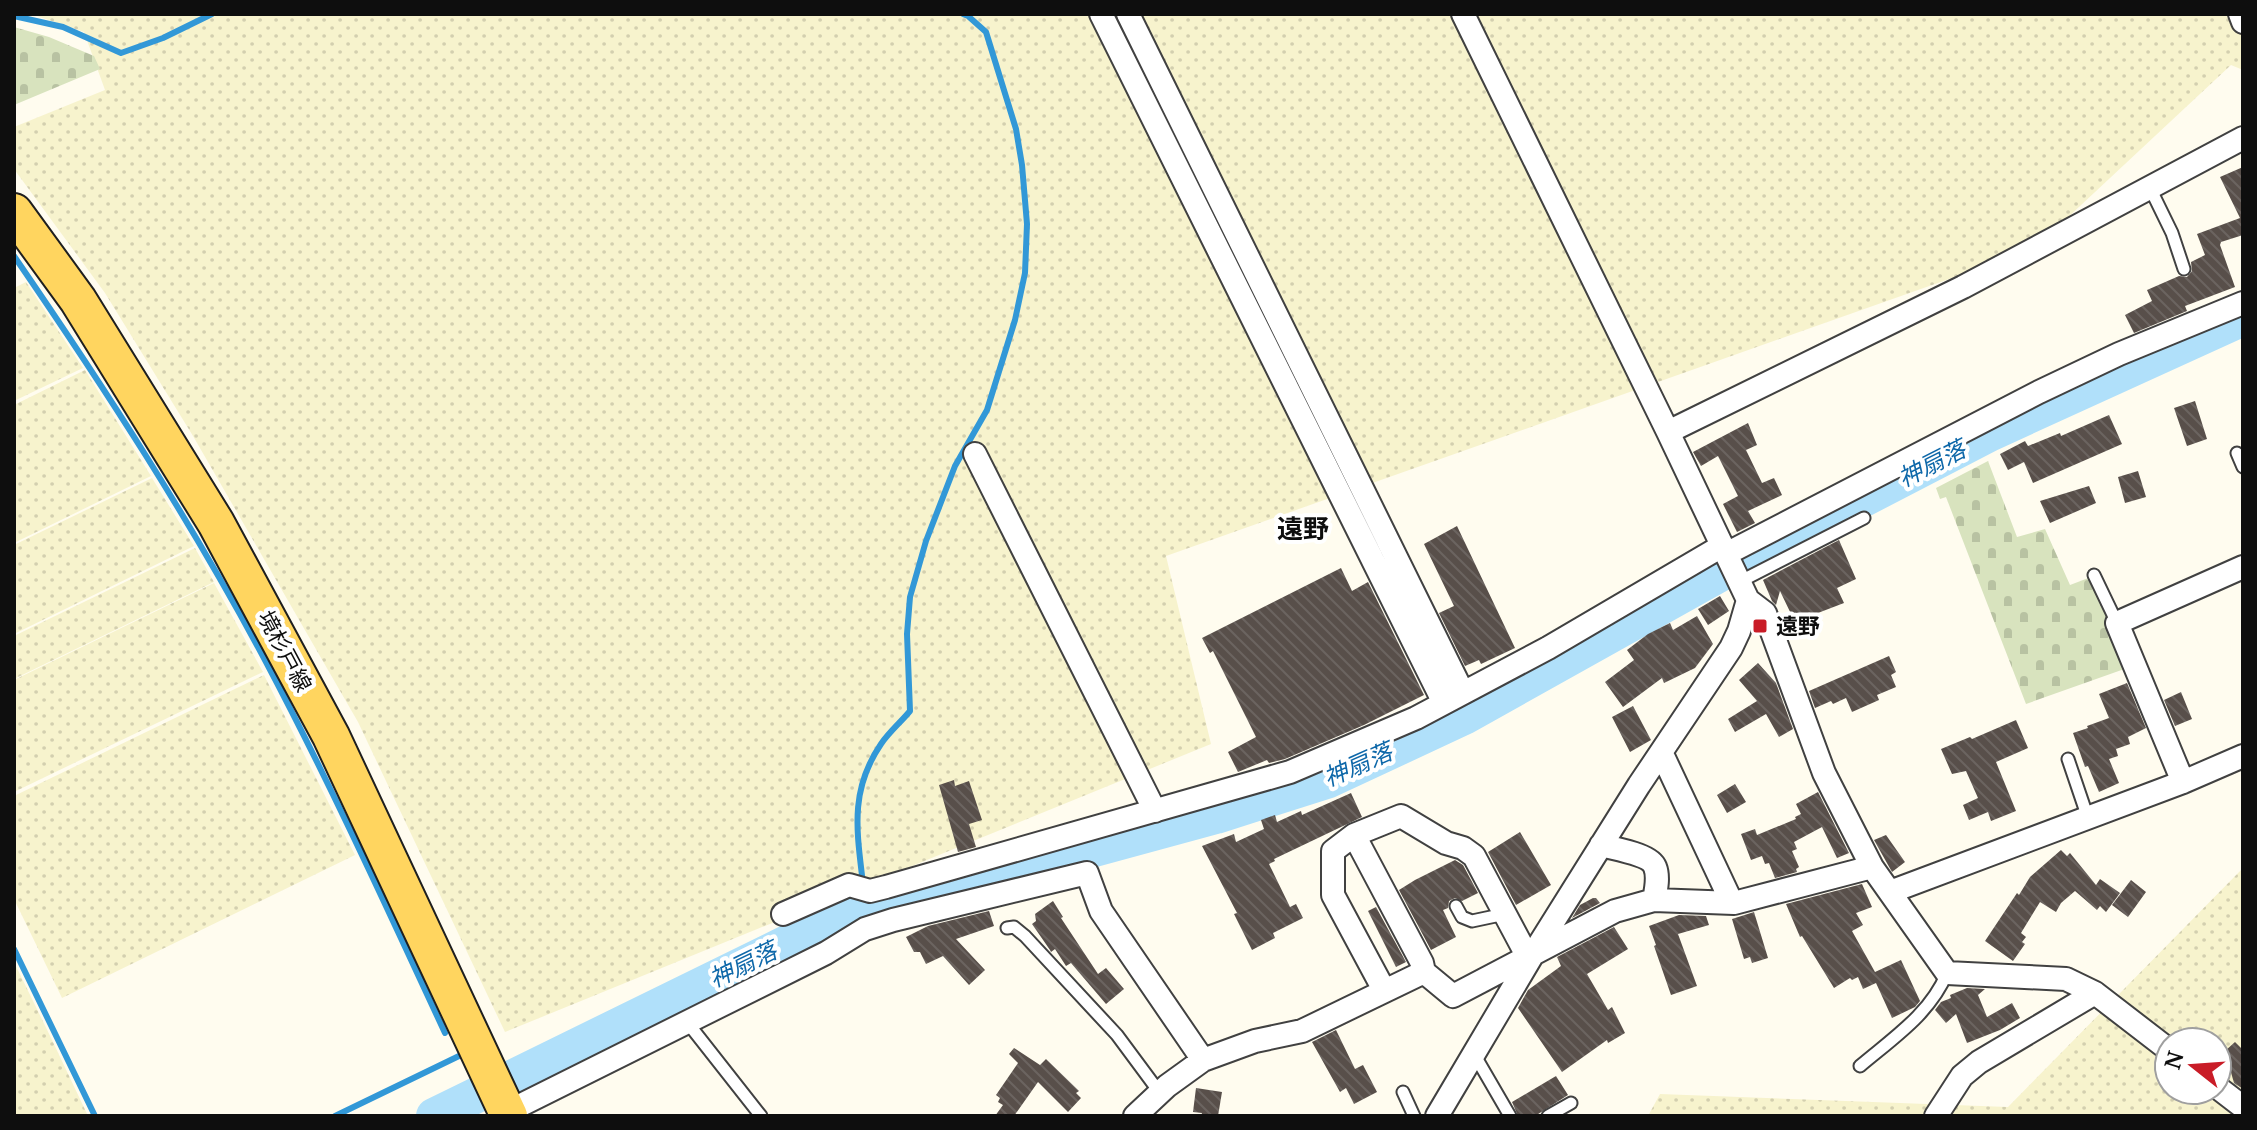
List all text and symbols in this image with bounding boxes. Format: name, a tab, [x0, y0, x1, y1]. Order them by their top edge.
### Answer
water label: 神扇落	[1892, 430, 1974, 494]
district label: 遠野	[1277, 510, 1329, 546]
street label: 境杉戸線	[252, 605, 320, 696]
place label: 遠野	[1776, 610, 1820, 640]
marker: 遠野	[1751, 617, 1769, 635]
water label: 神扇落	[1318, 732, 1401, 793]
water label: 神扇落	[703, 931, 786, 994]
north arrow	[2153, 1026, 2233, 1106]
text: N	[2156, 1047, 2190, 1073]

